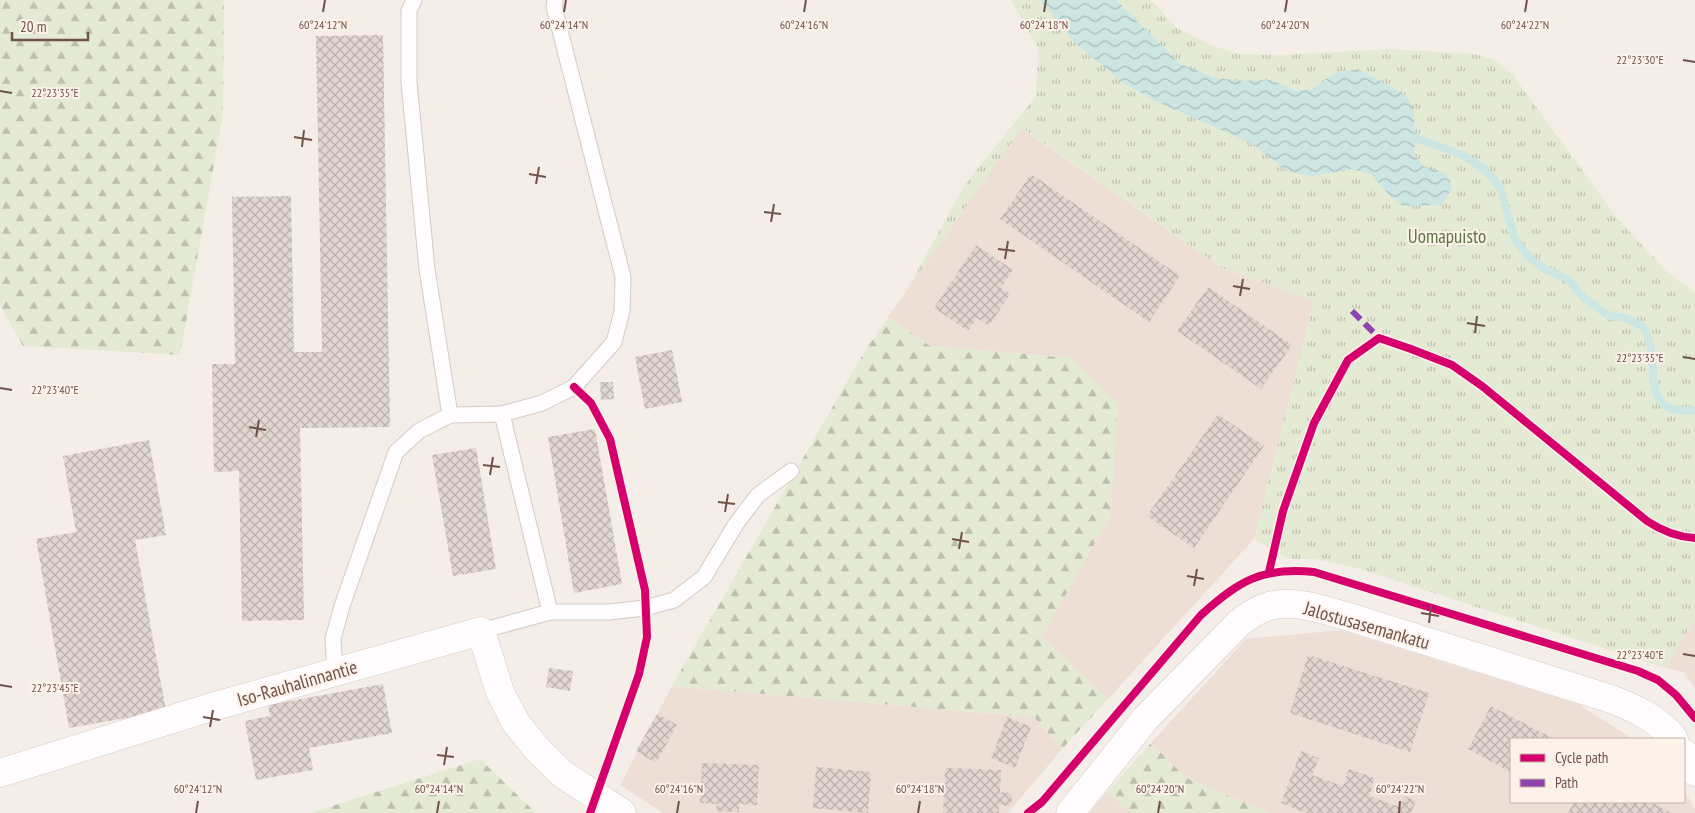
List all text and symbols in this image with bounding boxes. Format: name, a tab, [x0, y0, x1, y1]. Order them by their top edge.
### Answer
scale bar	[12, 10, 89, 42]
text: 20 m	[20, 17, 46, 36]
text: 60°24'12"N	[299, 17, 347, 32]
text: 60°24'14"N	[540, 17, 588, 32]
text: 60°24'16"N	[780, 17, 828, 32]
text: 60°24'18"N	[1020, 17, 1068, 32]
text: 60°24'20"N	[1261, 17, 1309, 32]
text: 60°24'22"N	[1501, 17, 1549, 32]
text: 22°23'30"E	[1616, 52, 1664, 67]
text: 22°23'35"E	[31, 85, 79, 100]
park label: Uomapuisto	[1408, 224, 1486, 248]
text: 22°23'35"E	[1616, 350, 1664, 365]
text: 22°23'40"E	[31, 382, 79, 397]
street label: Jalostusasemankatu	[1300, 595, 1433, 654]
text: 22°23'40"E	[1616, 647, 1664, 662]
street label: Iso-Rauhalinnantie	[234, 654, 360, 712]
text: 22°23'45"E	[31, 680, 79, 695]
legend	[1510, 738, 1685, 803]
text: Cycle path	[1555, 748, 1608, 767]
text: Path	[1555, 773, 1578, 792]
text: 60°24'12"N	[174, 781, 222, 796]
text: 60°24'14"N	[415, 781, 463, 796]
text: 60°24'16"N	[655, 781, 703, 796]
text: 60°24'18"N	[896, 781, 944, 796]
text: 60°24'20"N	[1136, 781, 1184, 796]
text: 60°24'22"N	[1376, 781, 1424, 796]

